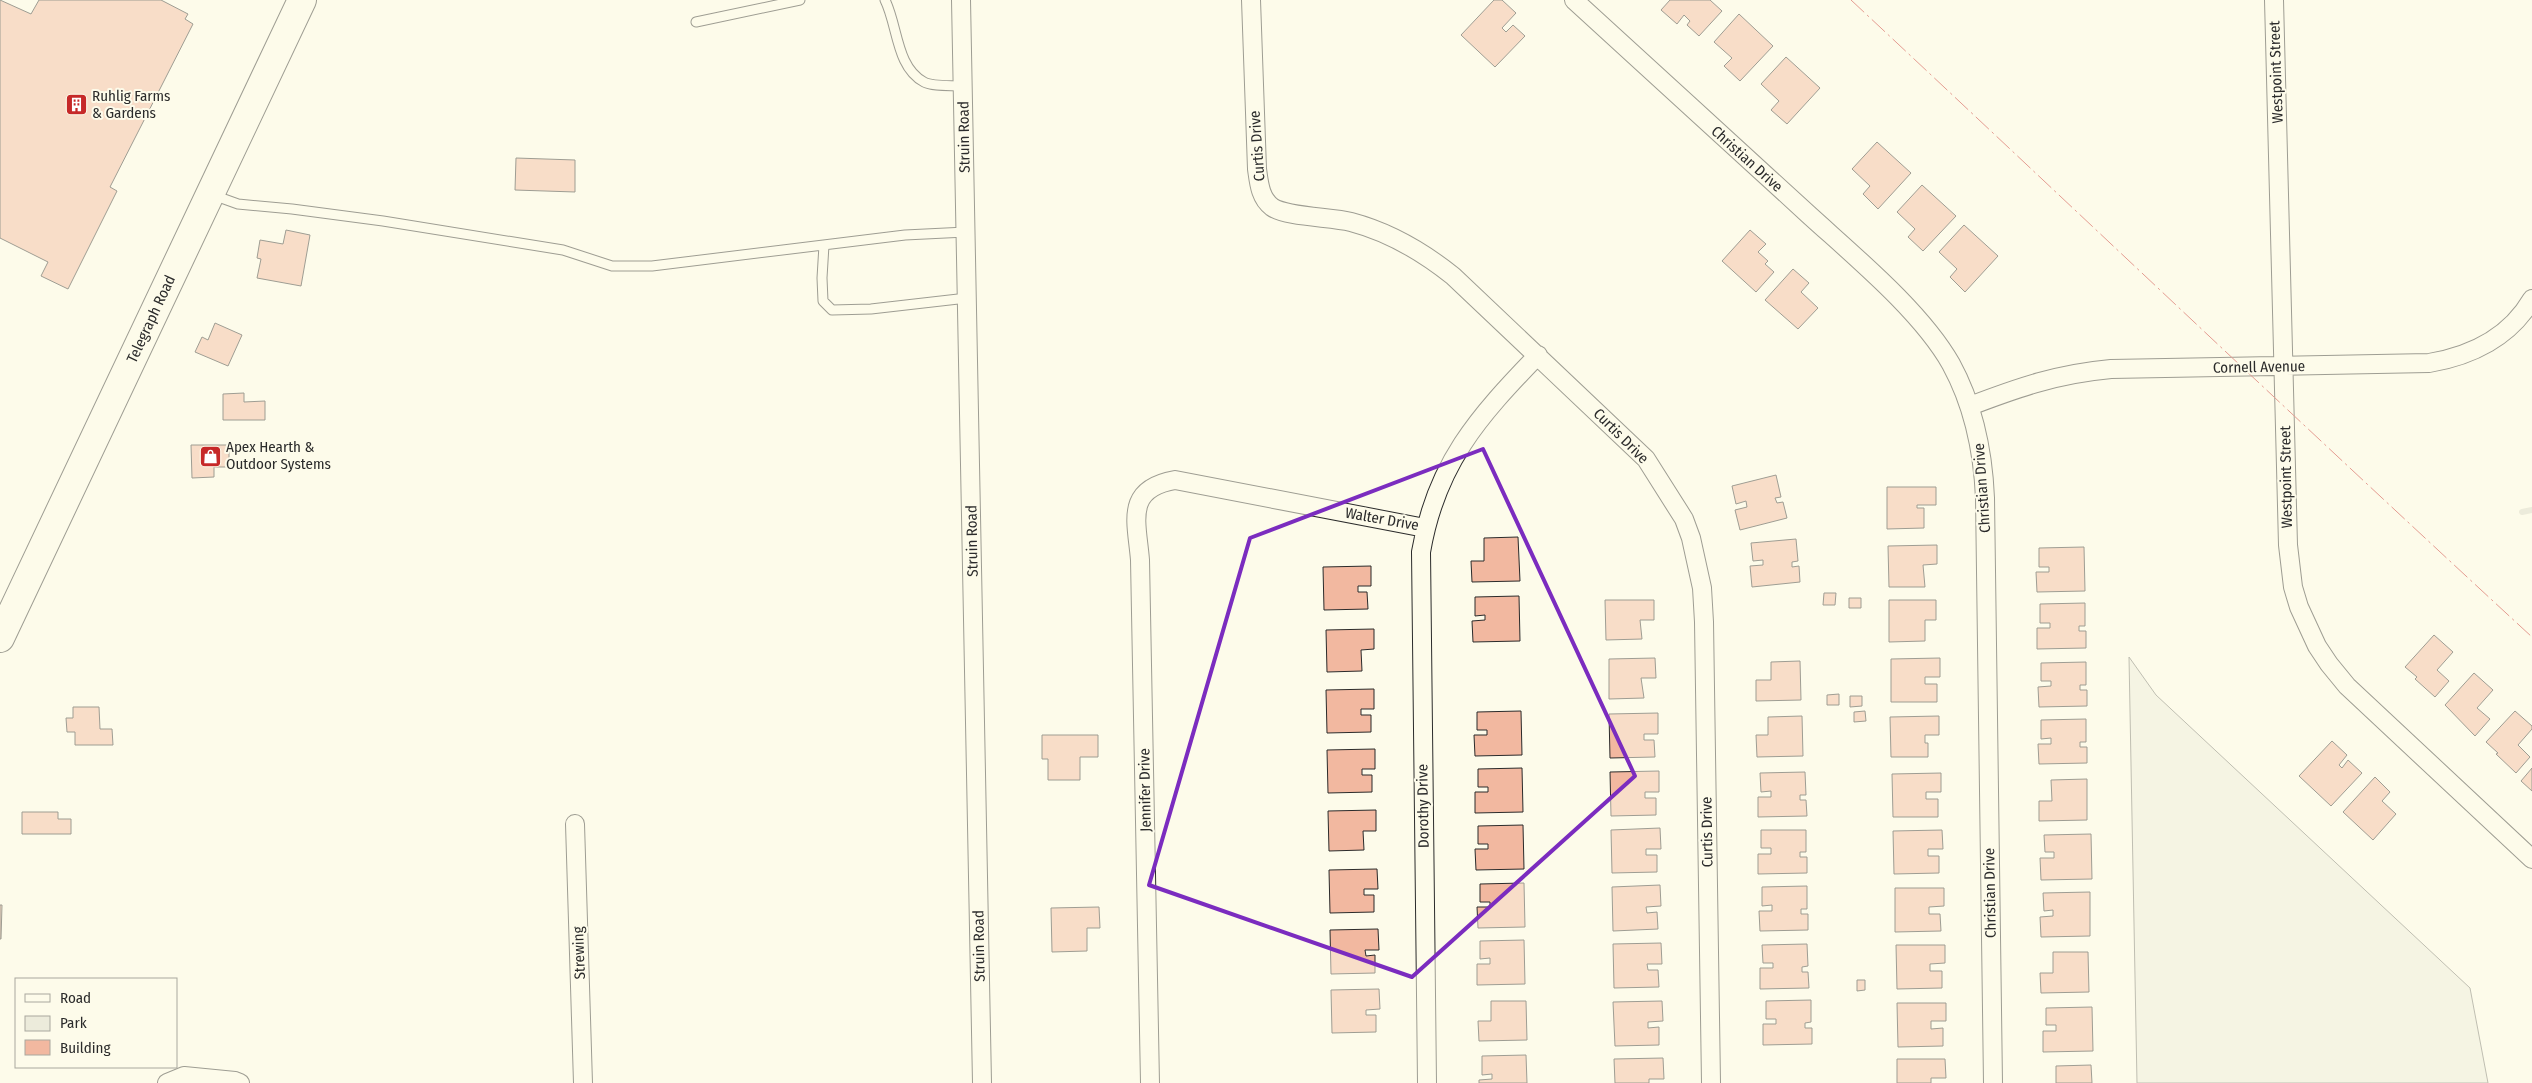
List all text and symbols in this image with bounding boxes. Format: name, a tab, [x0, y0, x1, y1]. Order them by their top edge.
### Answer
street label: Westpoint Street	[2265, 20, 2287, 124]
place label: Ruhlig Farms & Gardens	[92, 87, 170, 122]
building icon: Ruhlig Farms & Gardens	[64, 93, 88, 117]
street label: Struin Road	[954, 101, 974, 173]
street label: Curtis Drive	[1246, 110, 1268, 182]
street label: Christian Drive	[1708, 122, 1786, 196]
street label: Telegraph Road	[123, 272, 179, 366]
street label: Cornell Avenue	[2213, 357, 2305, 377]
street label: Curtis Drive	[1590, 405, 1652, 467]
street label: Westpoint Street	[2276, 425, 2296, 528]
place label: Apex Hearth & Outdoor Systems	[226, 438, 331, 473]
street label: Christian Drive	[1970, 442, 1994, 534]
shop icon: Apex Hearth & Outdoor Systems	[198, 444, 222, 468]
street label: Walter Drive	[1344, 504, 1420, 534]
street label: Struin Road	[962, 505, 982, 577]
street label: Jennifer Drive	[1135, 748, 1155, 832]
street label: Dorothy Drive	[1413, 764, 1433, 848]
street label: Curtis Drive	[1697, 796, 1717, 868]
street label: Christian Drive	[1980, 848, 2000, 938]
street label: Struin Road	[969, 910, 989, 982]
street label: Strewing	[569, 926, 589, 980]
legend	[15, 978, 178, 1068]
text: Road	[60, 989, 91, 1007]
text: Park	[60, 1014, 87, 1032]
text: Building	[60, 1039, 111, 1057]

